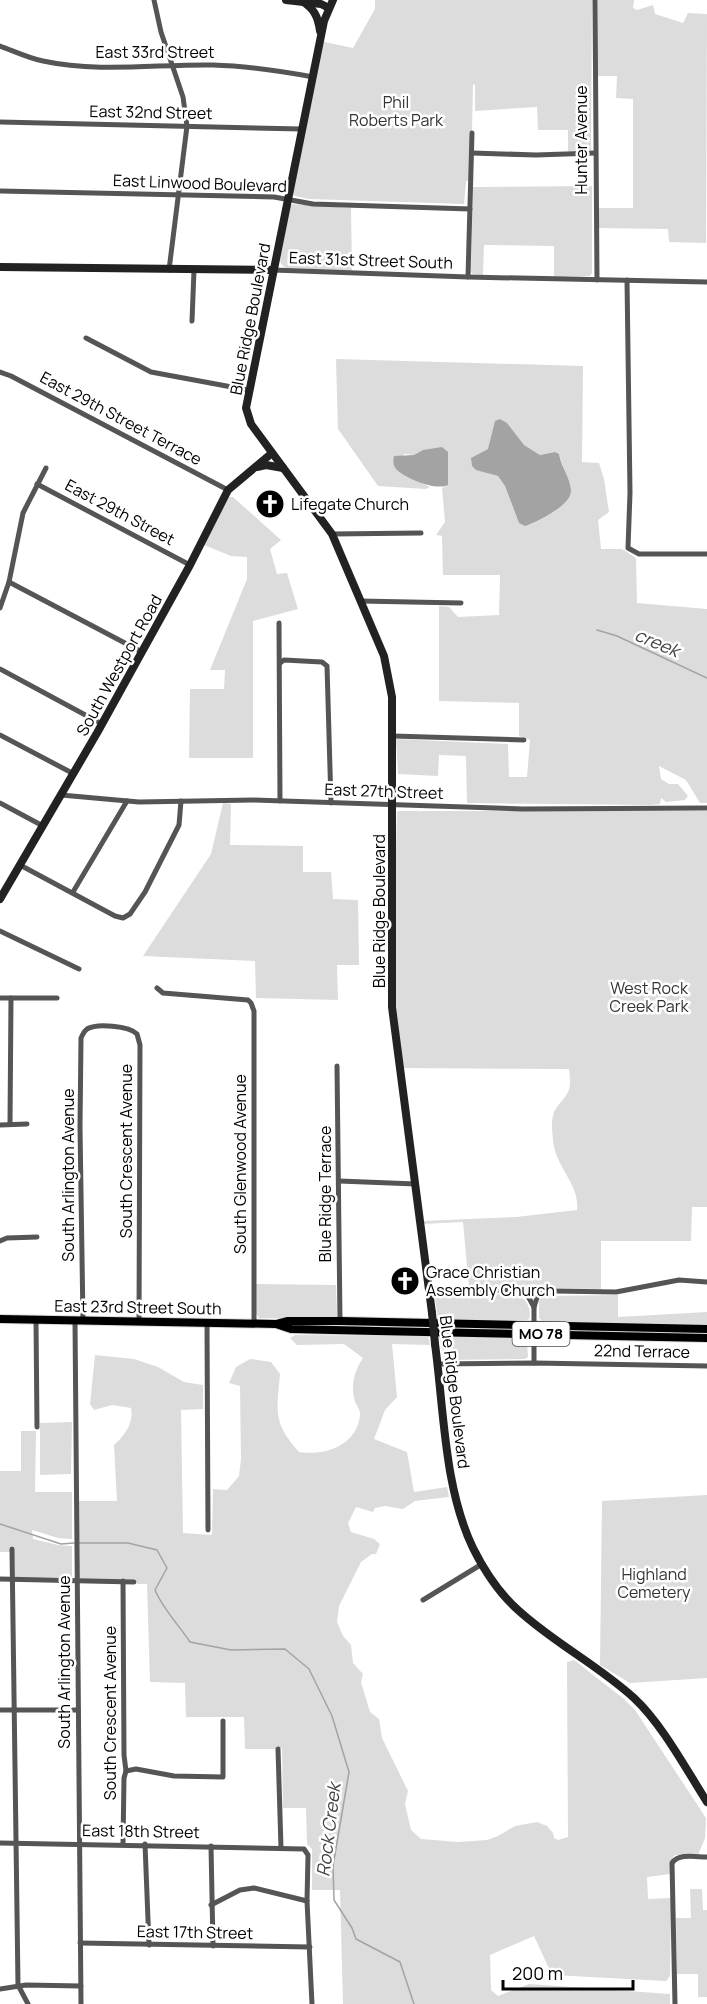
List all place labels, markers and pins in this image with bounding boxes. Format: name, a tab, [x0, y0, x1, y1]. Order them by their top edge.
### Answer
church icon: Lifegate Church	[254, 488, 286, 520]
place label: Lifegate Church	[291, 493, 409, 515]
place label: Grace Christian Assembly Church	[426, 1261, 555, 1301]
church icon: Grace Christian Assembly Church	[389, 1265, 421, 1297]

